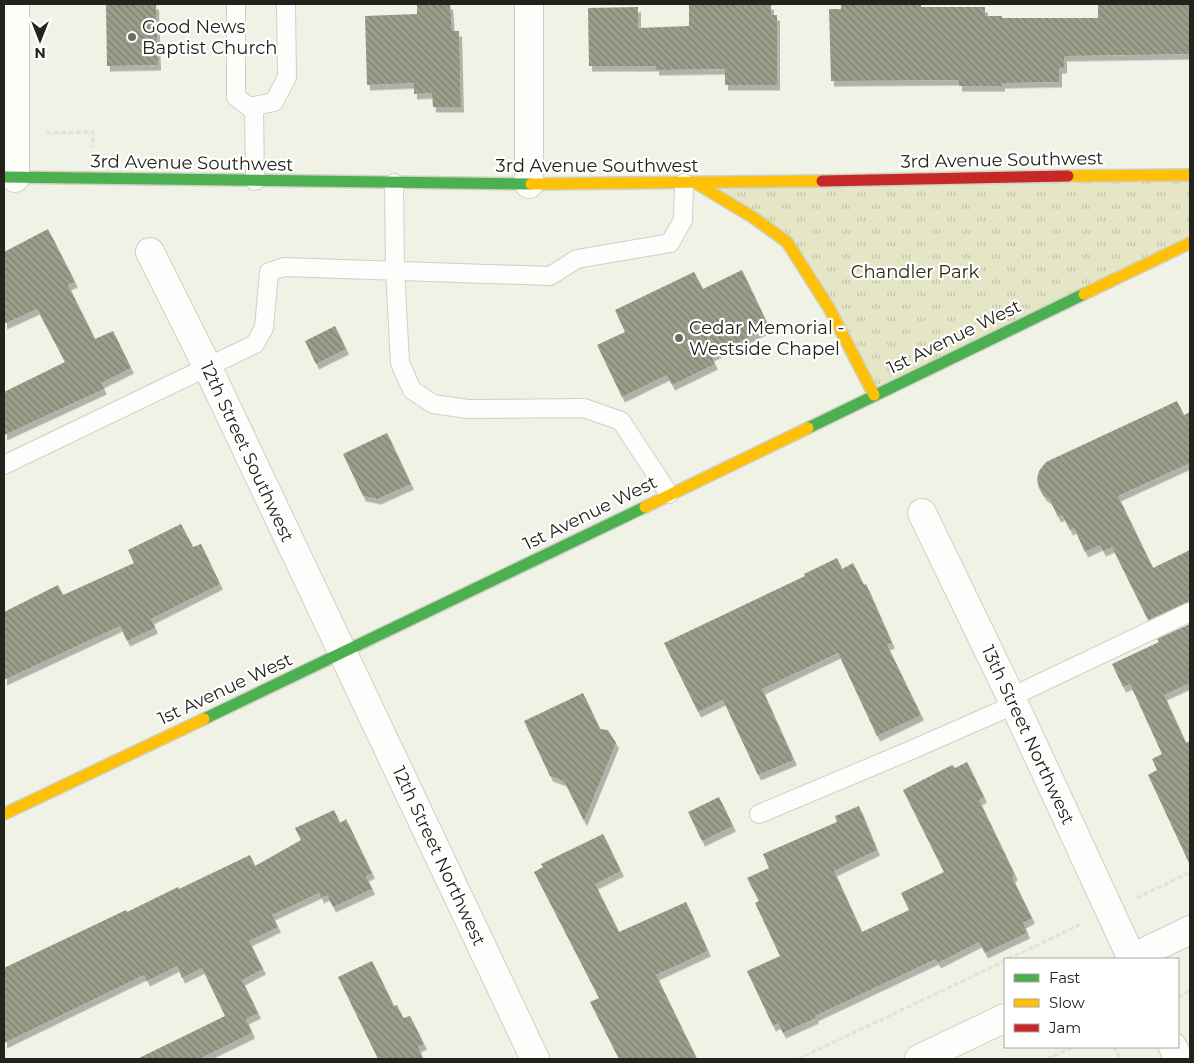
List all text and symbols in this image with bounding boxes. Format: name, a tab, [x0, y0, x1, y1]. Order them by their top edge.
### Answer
north arrow	[15, 15, 65, 65]
place label: Good News Baptist Church	[142, 16, 278, 59]
marker: Good News Baptist Church	[126, 31, 138, 43]
text: N	[34, 44, 46, 62]
street label: 3rd Avenue Southwest	[900, 147, 1104, 173]
street label: 3rd Avenue Southwest	[90, 150, 294, 176]
street label: 3rd Avenue Southwest	[496, 155, 698, 177]
park label: Chandler Park	[851, 261, 980, 283]
street label: 1st Avenue West	[884, 295, 1024, 379]
place label: Cedar Memorial - Westside Chapel	[689, 317, 844, 360]
marker: Cedar Memorial - Westside Chapel	[673, 332, 685, 344]
street label: 12th Street Southwest	[196, 358, 298, 546]
street label: 1st Avenue West	[520, 471, 660, 555]
street label: 13th Street Northwest	[977, 642, 1079, 828]
street label: 1st Avenue West	[154, 648, 296, 730]
street label: 12th Street Northwest	[388, 763, 490, 949]
legend	[1004, 958, 1179, 1048]
text: Fast	[1049, 968, 1080, 987]
text: Slow	[1049, 993, 1085, 1012]
text: Jam	[1048, 1018, 1081, 1037]

